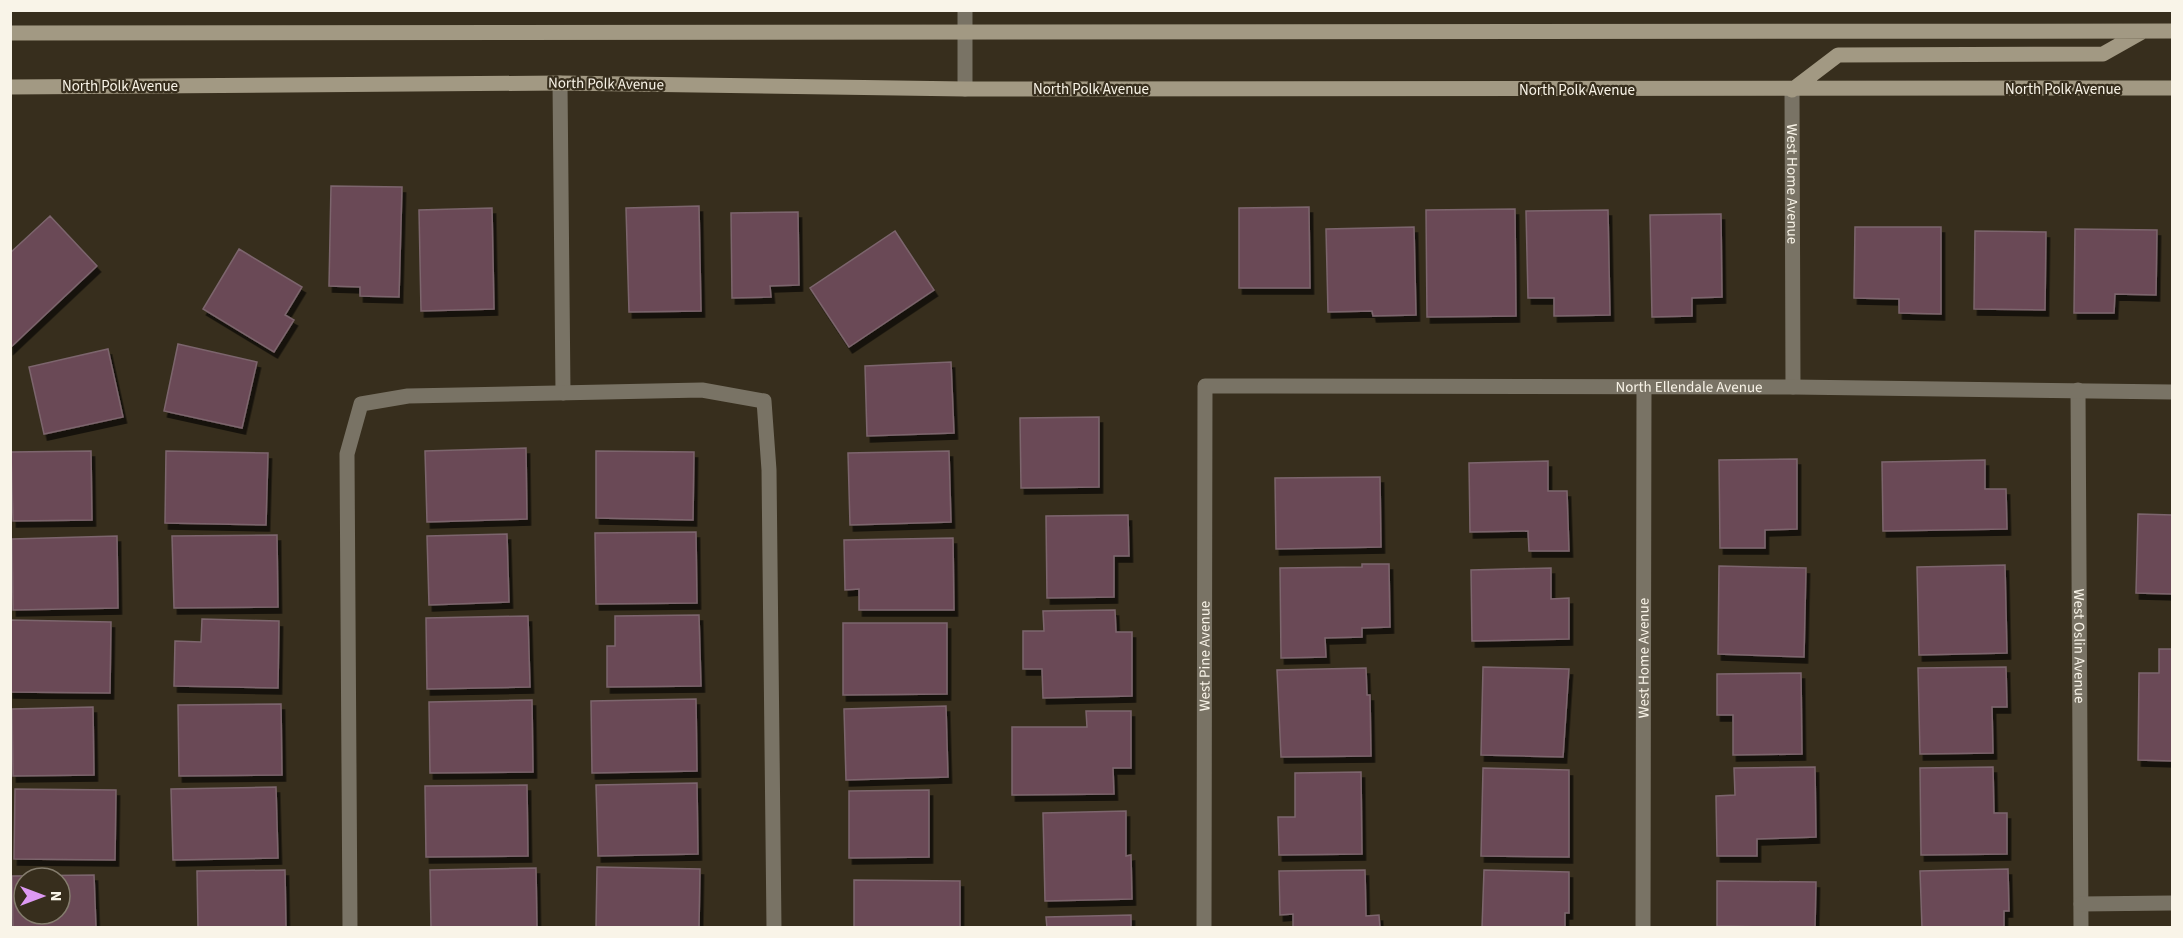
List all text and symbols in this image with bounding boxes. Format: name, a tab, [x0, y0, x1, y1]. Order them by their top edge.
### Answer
street label: North Polk Avenue	[548, 72, 664, 96]
street label: North Polk Avenue	[62, 76, 178, 97]
street label: North Polk Avenue	[1033, 79, 1149, 100]
street label: North Polk Avenue	[2005, 79, 2121, 100]
street label: North Polk Avenue	[1519, 80, 1635, 101]
street label: West Home Avenue	[1782, 124, 1803, 244]
street label: North Ellendale Avenue	[1615, 376, 1763, 397]
street label: West Oslin Avenue	[2069, 589, 2090, 703]
street label: West Home Avenue	[1633, 598, 1654, 718]
street label: West Pine Avenue	[1194, 601, 1215, 711]
north arrow	[12, 866, 72, 926]
text: N	[45, 891, 67, 901]

